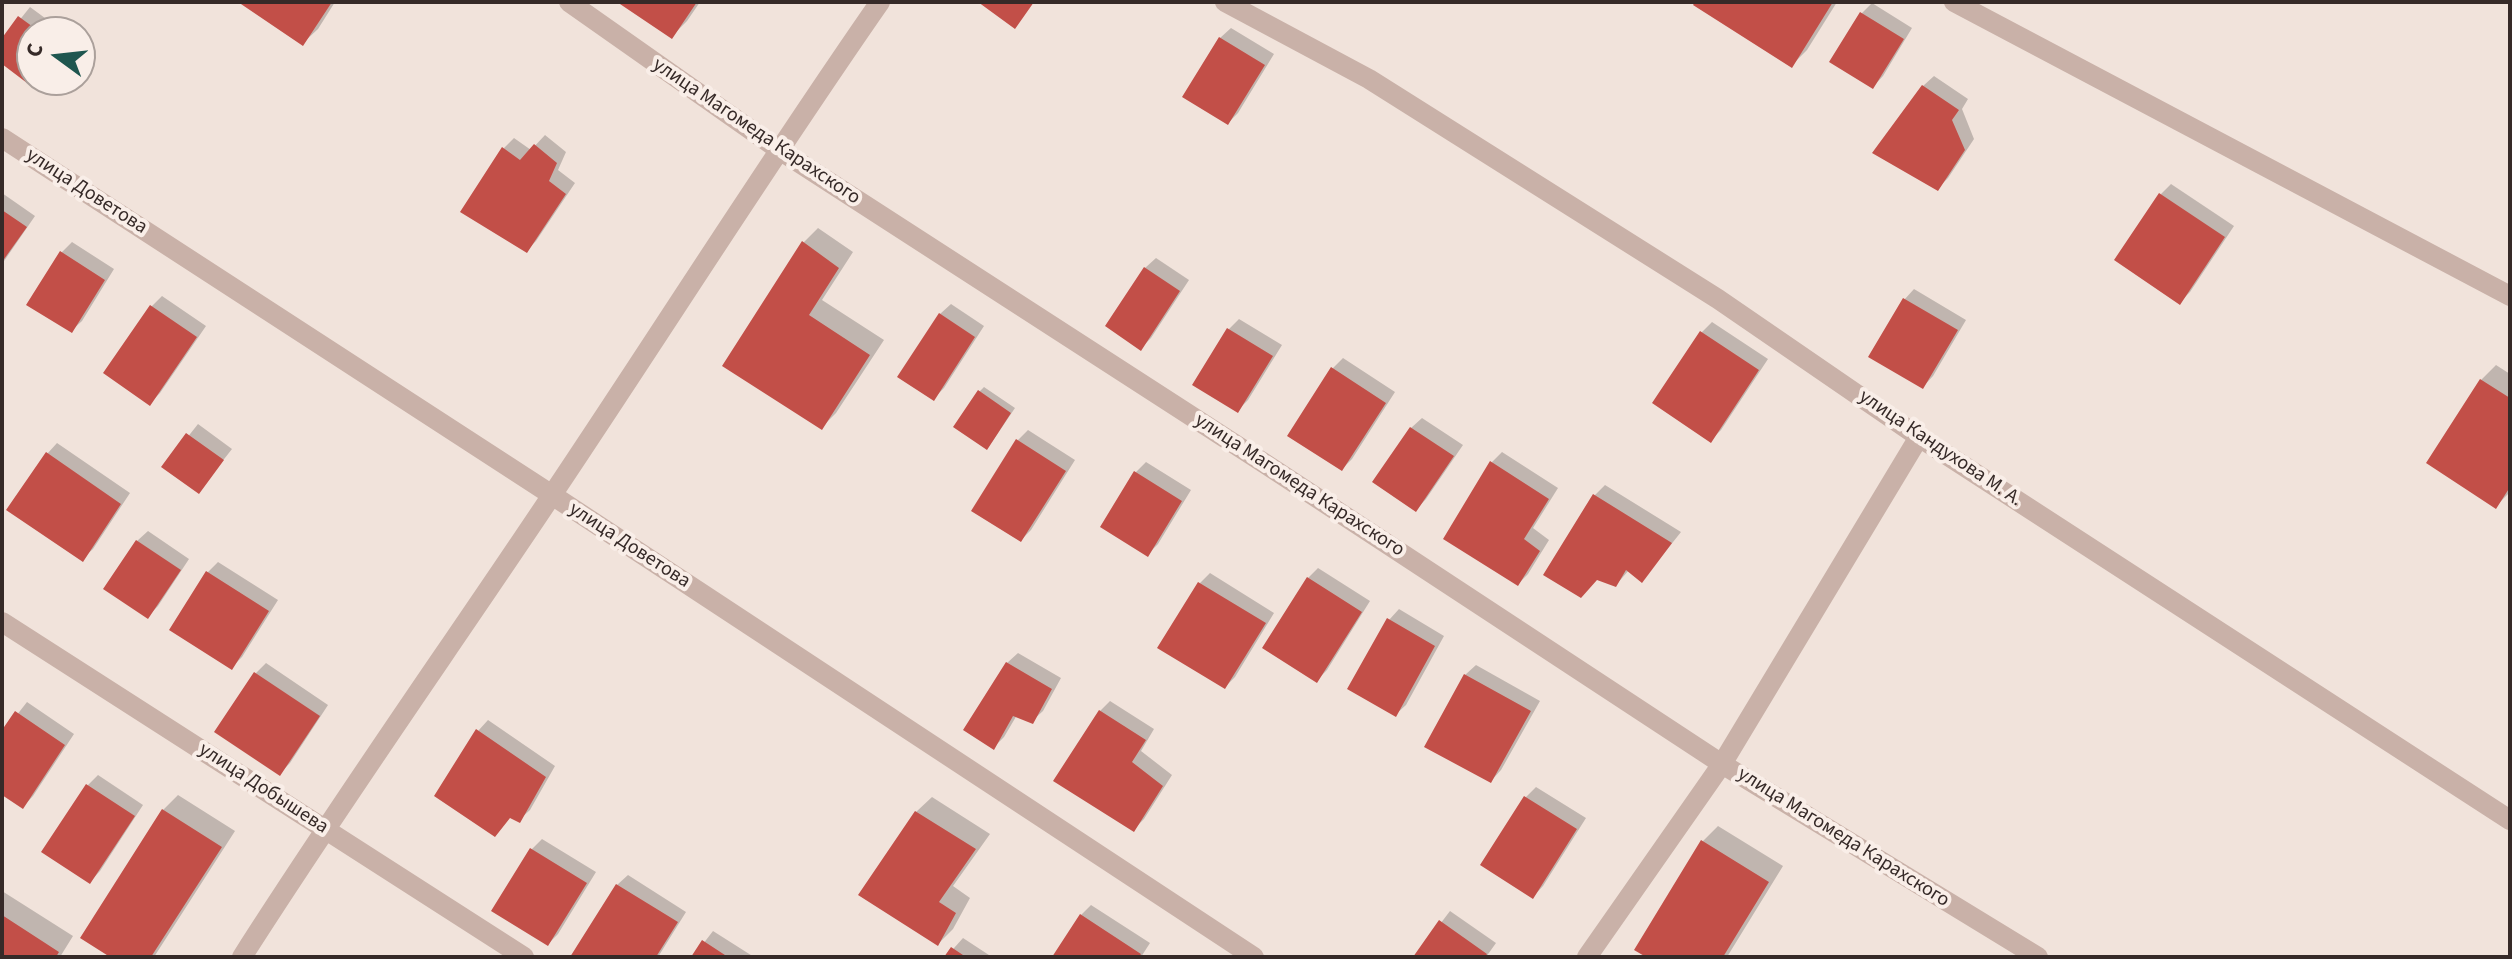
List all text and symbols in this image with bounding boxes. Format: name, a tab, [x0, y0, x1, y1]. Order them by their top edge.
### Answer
north arrow	[16, 16, 96, 96]
text: С	[18, 40, 52, 61]
street label: улица Магомеда Карахского	[648, 53, 864, 211]
street label: улица Доветова	[21, 144, 151, 240]
street label: улица Кандухова М. А.	[1854, 385, 2026, 513]
street label: улица Магомеда Карахского	[1190, 409, 1408, 563]
street label: улица Доветова	[564, 498, 694, 594]
street label: улица Добышева	[194, 738, 332, 840]
street label: улица Магомеда Карахского	[1733, 763, 1953, 913]

